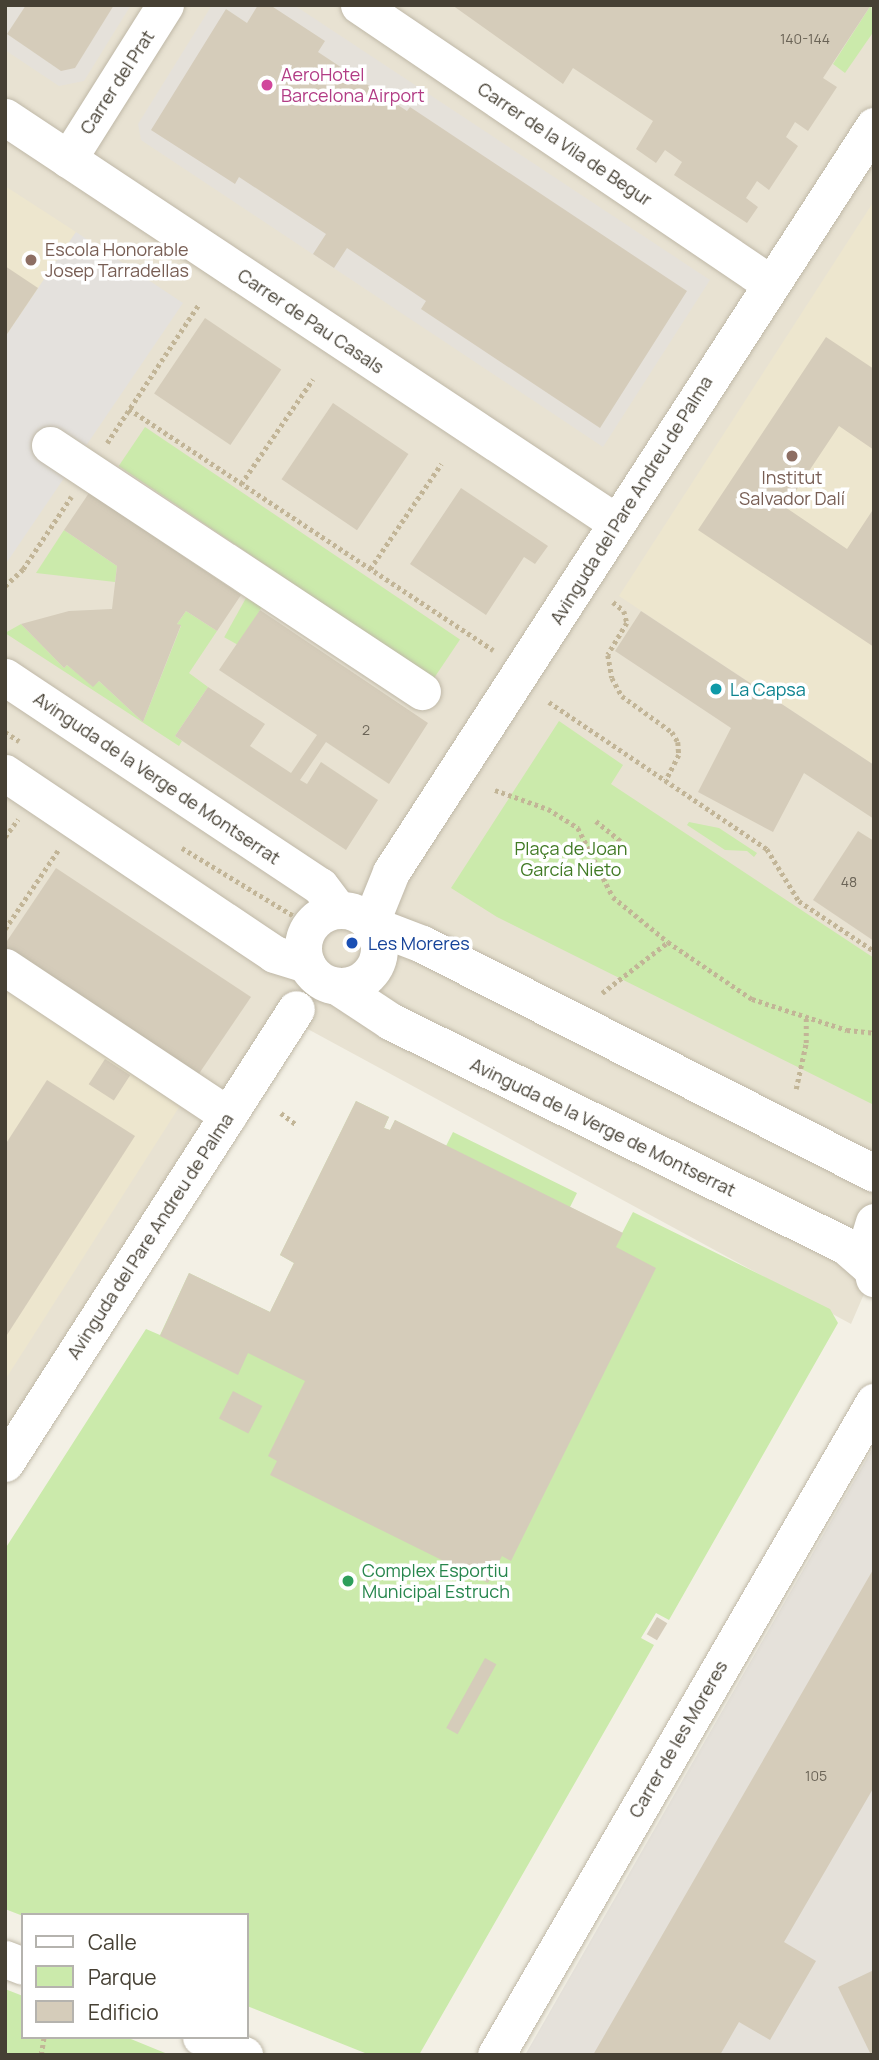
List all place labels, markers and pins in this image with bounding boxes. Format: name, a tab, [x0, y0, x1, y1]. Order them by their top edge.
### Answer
place label: AeroHotel Barcelona Airport	[281, 64, 425, 106]
marker: AeroHotel Barcelona Airport	[259, 77, 275, 93]
place label: Escola Honorable Josep Tarradellas	[45, 239, 189, 282]
marker: Escola Honorable Josep Tarradellas	[23, 252, 39, 268]
marker: Institut Salvador Dalí	[784, 448, 800, 464]
place label: Institut Salvador Dalí	[739, 467, 845, 510]
place label: La Capsa	[730, 678, 806, 700]
marker: La Capsa	[708, 681, 724, 697]
place label: Les Moreres	[368, 932, 470, 954]
marker: Les Moreres	[342, 933, 362, 953]
place label: Complex Esportiu Municipal Estruch	[362, 1560, 510, 1602]
marker: Complex Esportiu Municipal Estruch	[340, 1573, 356, 1589]

